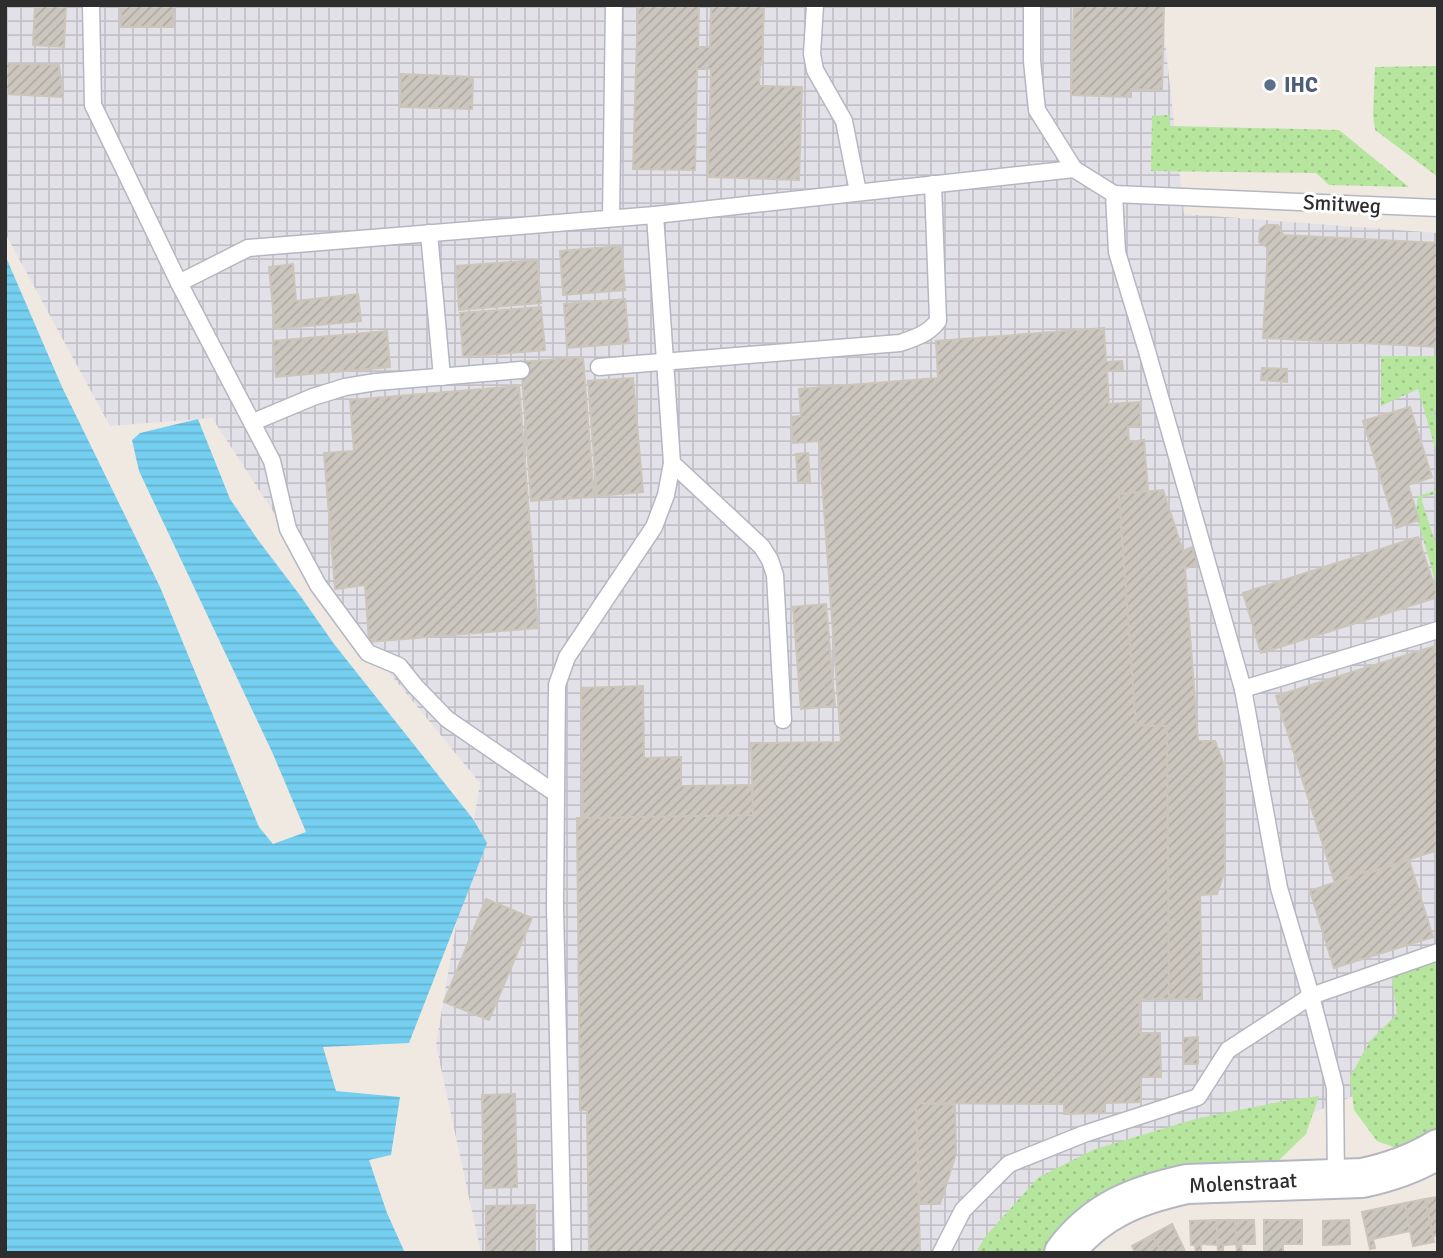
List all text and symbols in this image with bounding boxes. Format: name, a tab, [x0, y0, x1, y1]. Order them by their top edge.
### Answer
place label: IHC	[1284, 72, 1318, 98]
marker: IHC	[1262, 77, 1278, 93]
street label: Smitweg	[1302, 189, 1382, 219]
street label: Molenstraat	[1188, 1167, 1298, 1199]

